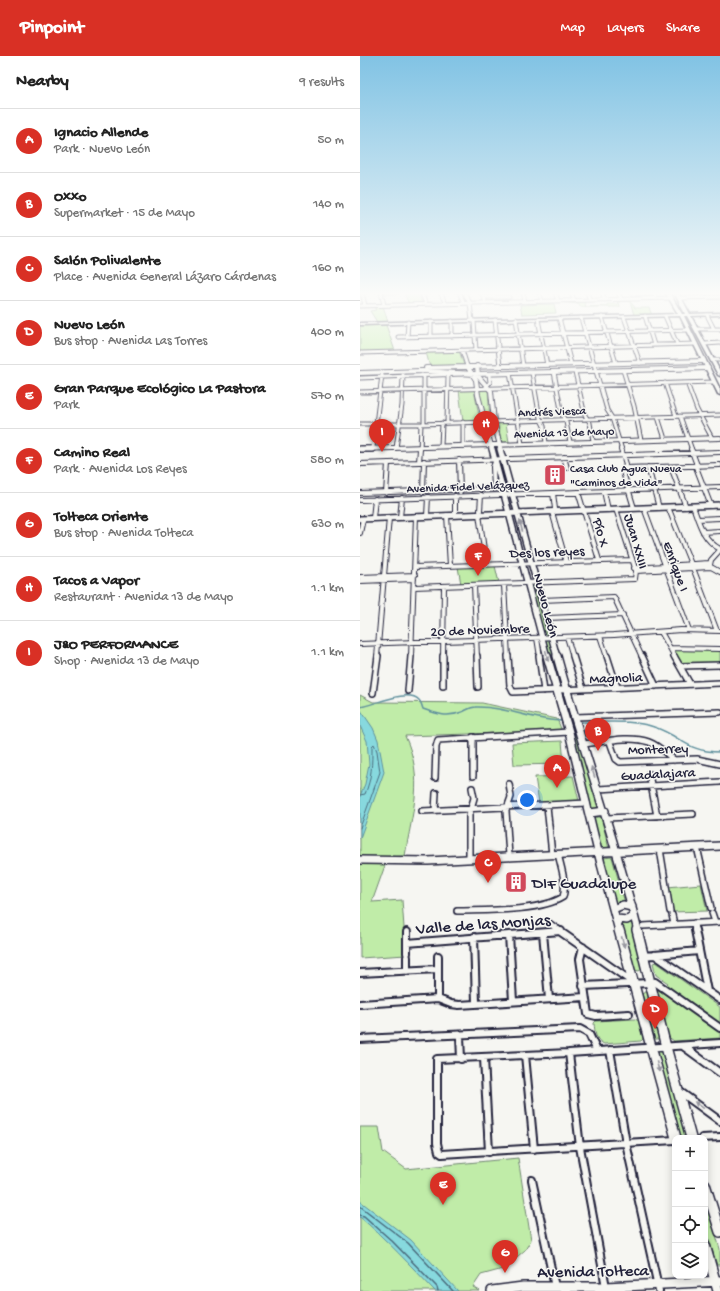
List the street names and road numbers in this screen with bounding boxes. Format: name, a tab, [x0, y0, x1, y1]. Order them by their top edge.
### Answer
street label: Andrés Viesca	[518, 405, 587, 421]
street label: Avenida 13 de Mayo	[514, 425, 615, 443]
street label: Avenida Fidel Velázquez	[407, 479, 530, 497]
street label: Juan XXIII	[619, 512, 651, 571]
street label: Pío X	[587, 516, 612, 549]
street label: Enrique I	[658, 539, 692, 594]
street label: Des los reyes	[508, 544, 586, 563]
street label: Nuevo León	[528, 572, 561, 640]
street label: 20 de Noviembre	[430, 621, 531, 642]
street label: Magnolia	[589, 670, 644, 689]
street label: Monterrey	[628, 741, 689, 760]
street label: Guadalajara	[620, 765, 697, 786]
street label: Valle de las Monjas	[414, 911, 552, 941]
street label: Avenida Tolteca	[537, 1262, 650, 1284]

